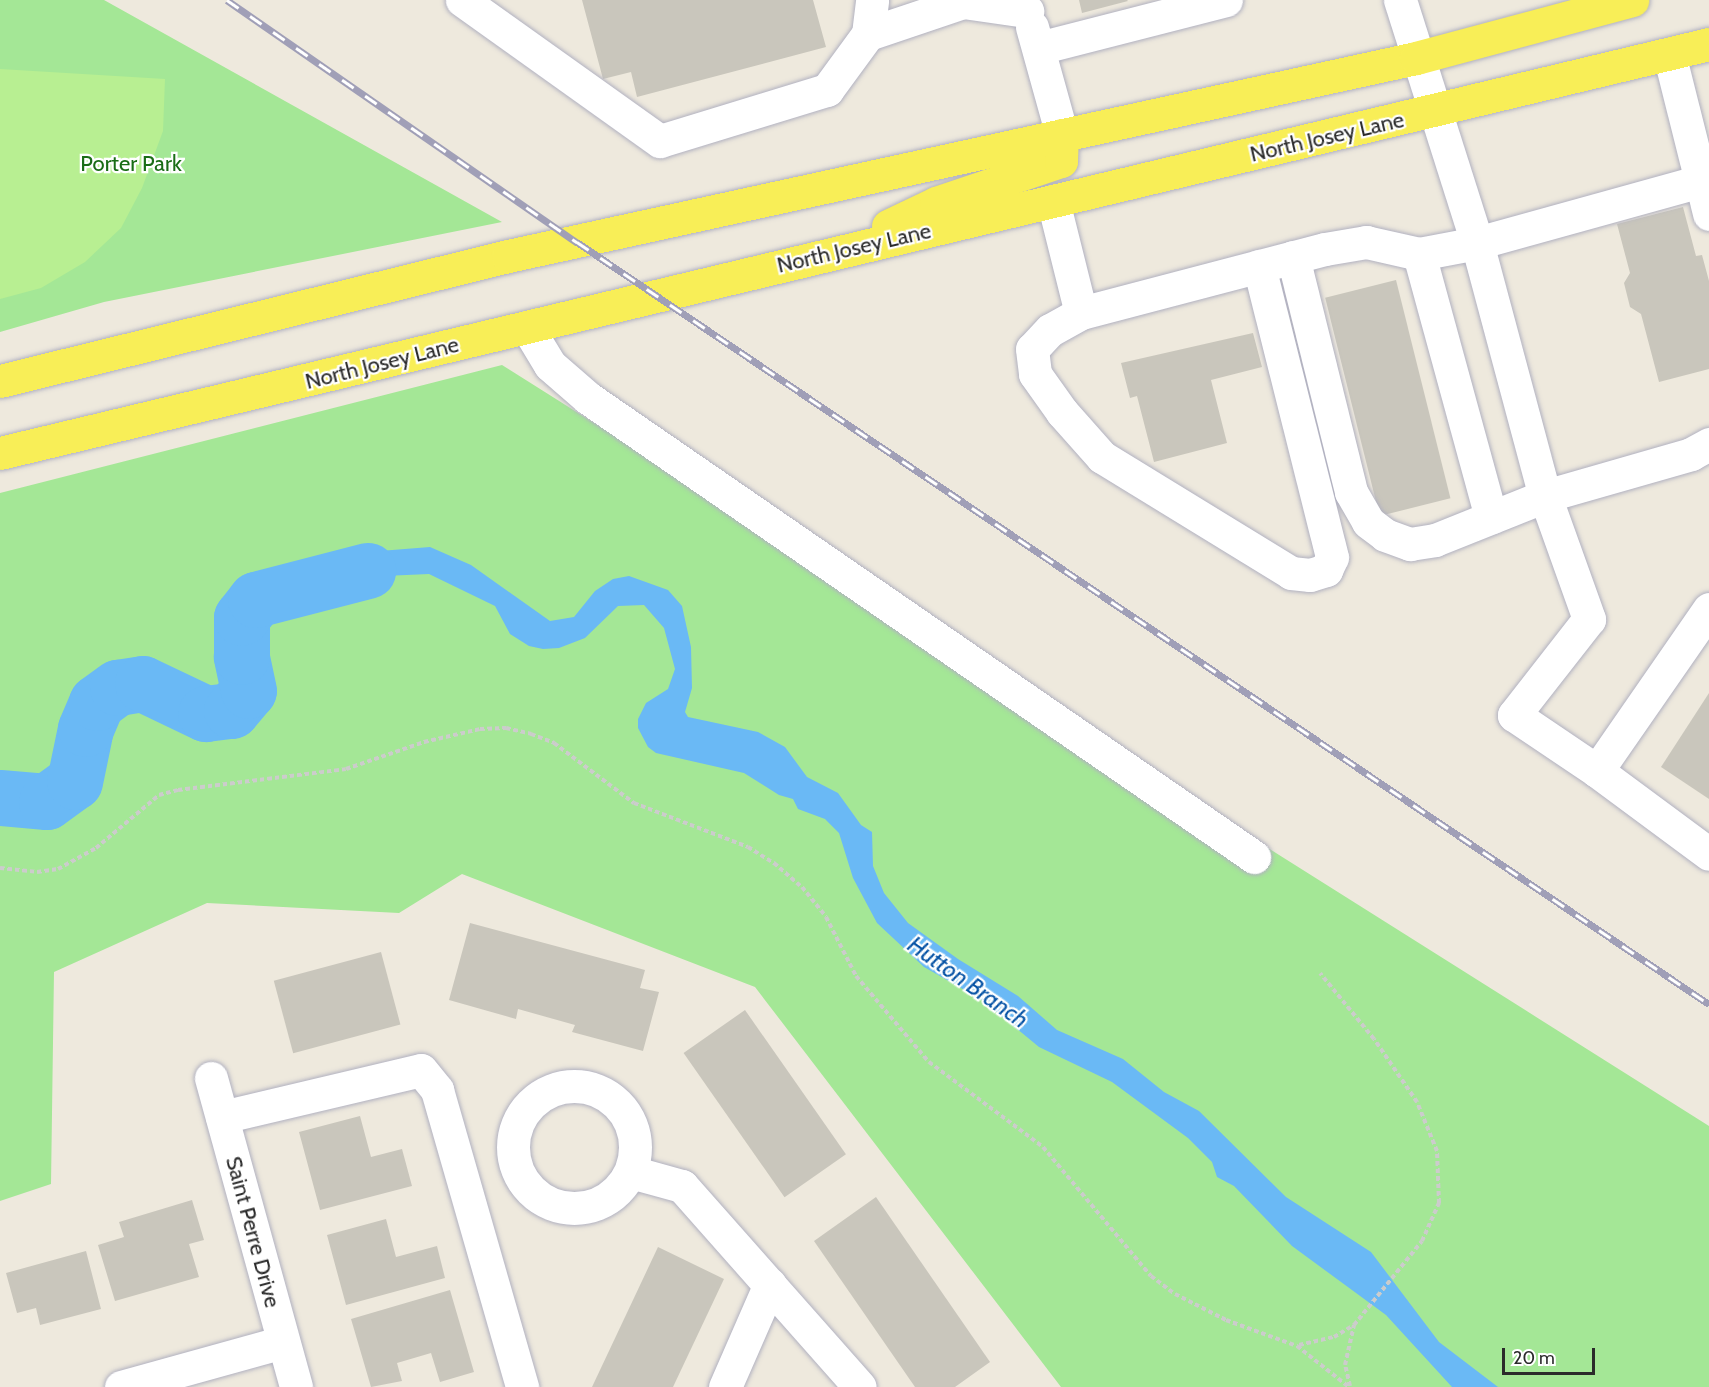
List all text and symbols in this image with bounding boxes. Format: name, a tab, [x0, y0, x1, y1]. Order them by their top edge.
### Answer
street label: North Josey Lane	[1247, 106, 1407, 168]
park label: Porter Park	[80, 151, 182, 177]
street label: North Josey Lane	[774, 217, 934, 279]
street label: North Josey Lane	[302, 331, 462, 395]
water label: Hutton Branch	[902, 930, 1034, 1034]
street label: Saint Perre Drive	[220, 1154, 286, 1310]
scale bar	[1505, 1336, 1598, 1374]
text: 20 m	[1513, 1347, 1555, 1369]

